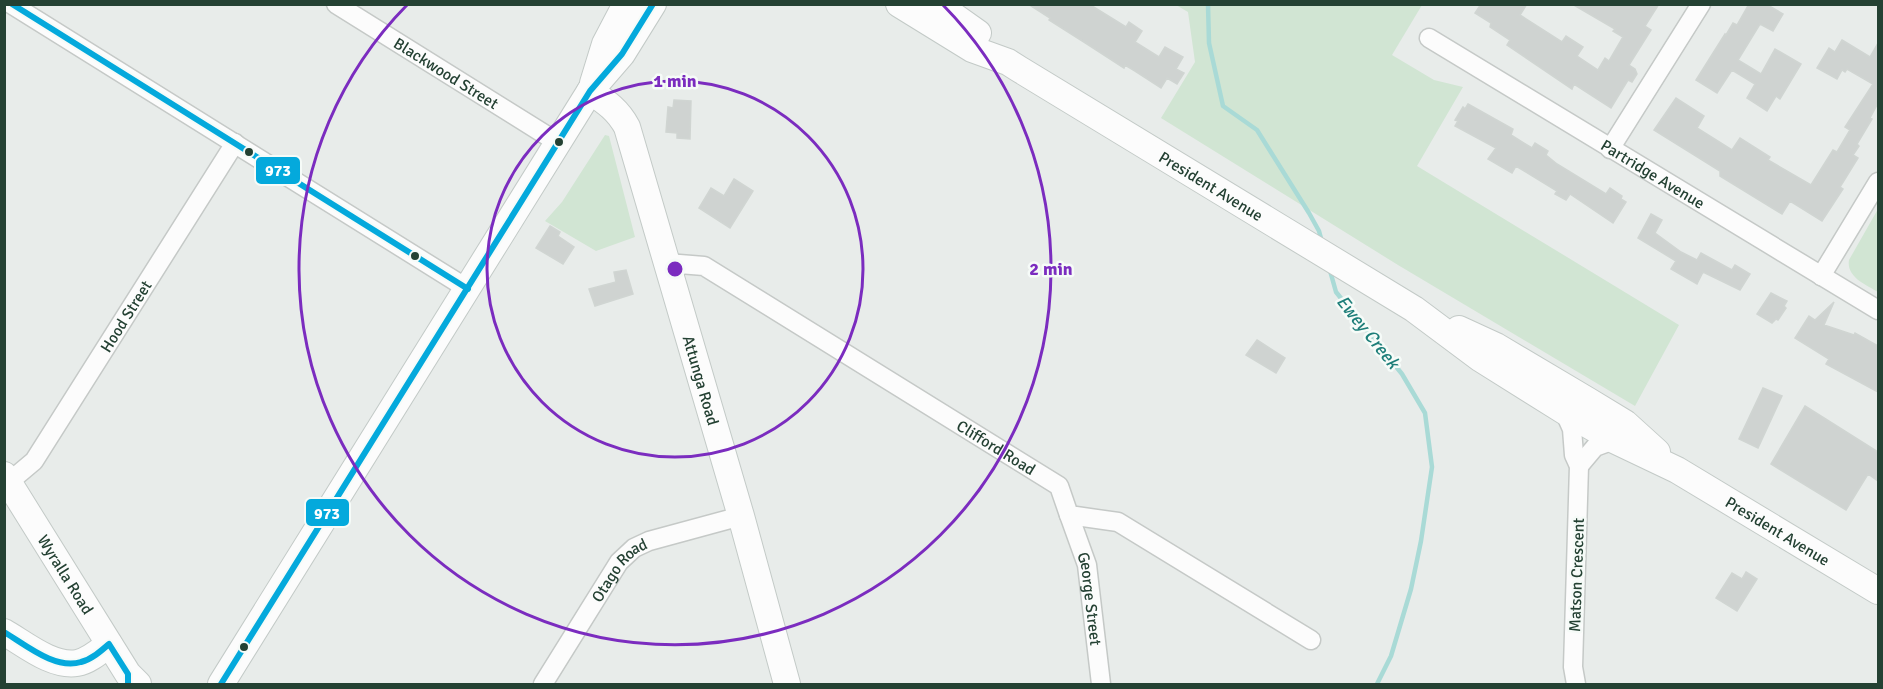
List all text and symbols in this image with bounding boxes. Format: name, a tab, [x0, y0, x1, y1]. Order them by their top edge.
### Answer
street label: Blackwood Street	[390, 33, 502, 114]
text: 1 min	[653, 70, 697, 92]
unlabelled marker	[553, 136, 565, 148]
street label: Partridge Avenue	[1597, 136, 1708, 214]
unlabelled marker	[243, 146, 255, 158]
street label: President Avenue	[1155, 147, 1266, 226]
line badge: 973	[255, 156, 301, 185]
text: 973	[265, 161, 291, 181]
unlabelled marker	[409, 250, 421, 262]
text: 2 min	[1029, 258, 1073, 280]
centre of rings	[665, 259, 685, 279]
street label: Hood Street	[96, 277, 157, 356]
water label: Ewey Creek	[1332, 291, 1405, 375]
street label: Attunga Road	[678, 333, 723, 428]
street label: Clifford Road	[953, 416, 1039, 480]
street label: President Avenue	[1721, 492, 1833, 571]
line badge: 973	[305, 498, 350, 527]
text: 973	[314, 504, 340, 524]
street label: Matson Crescent	[1565, 517, 1589, 632]
street label: Wyralla Road	[33, 531, 97, 618]
street label: Otago Road	[587, 534, 651, 606]
street label: George Street	[1072, 550, 1105, 647]
unlabelled marker	[238, 641, 250, 653]

